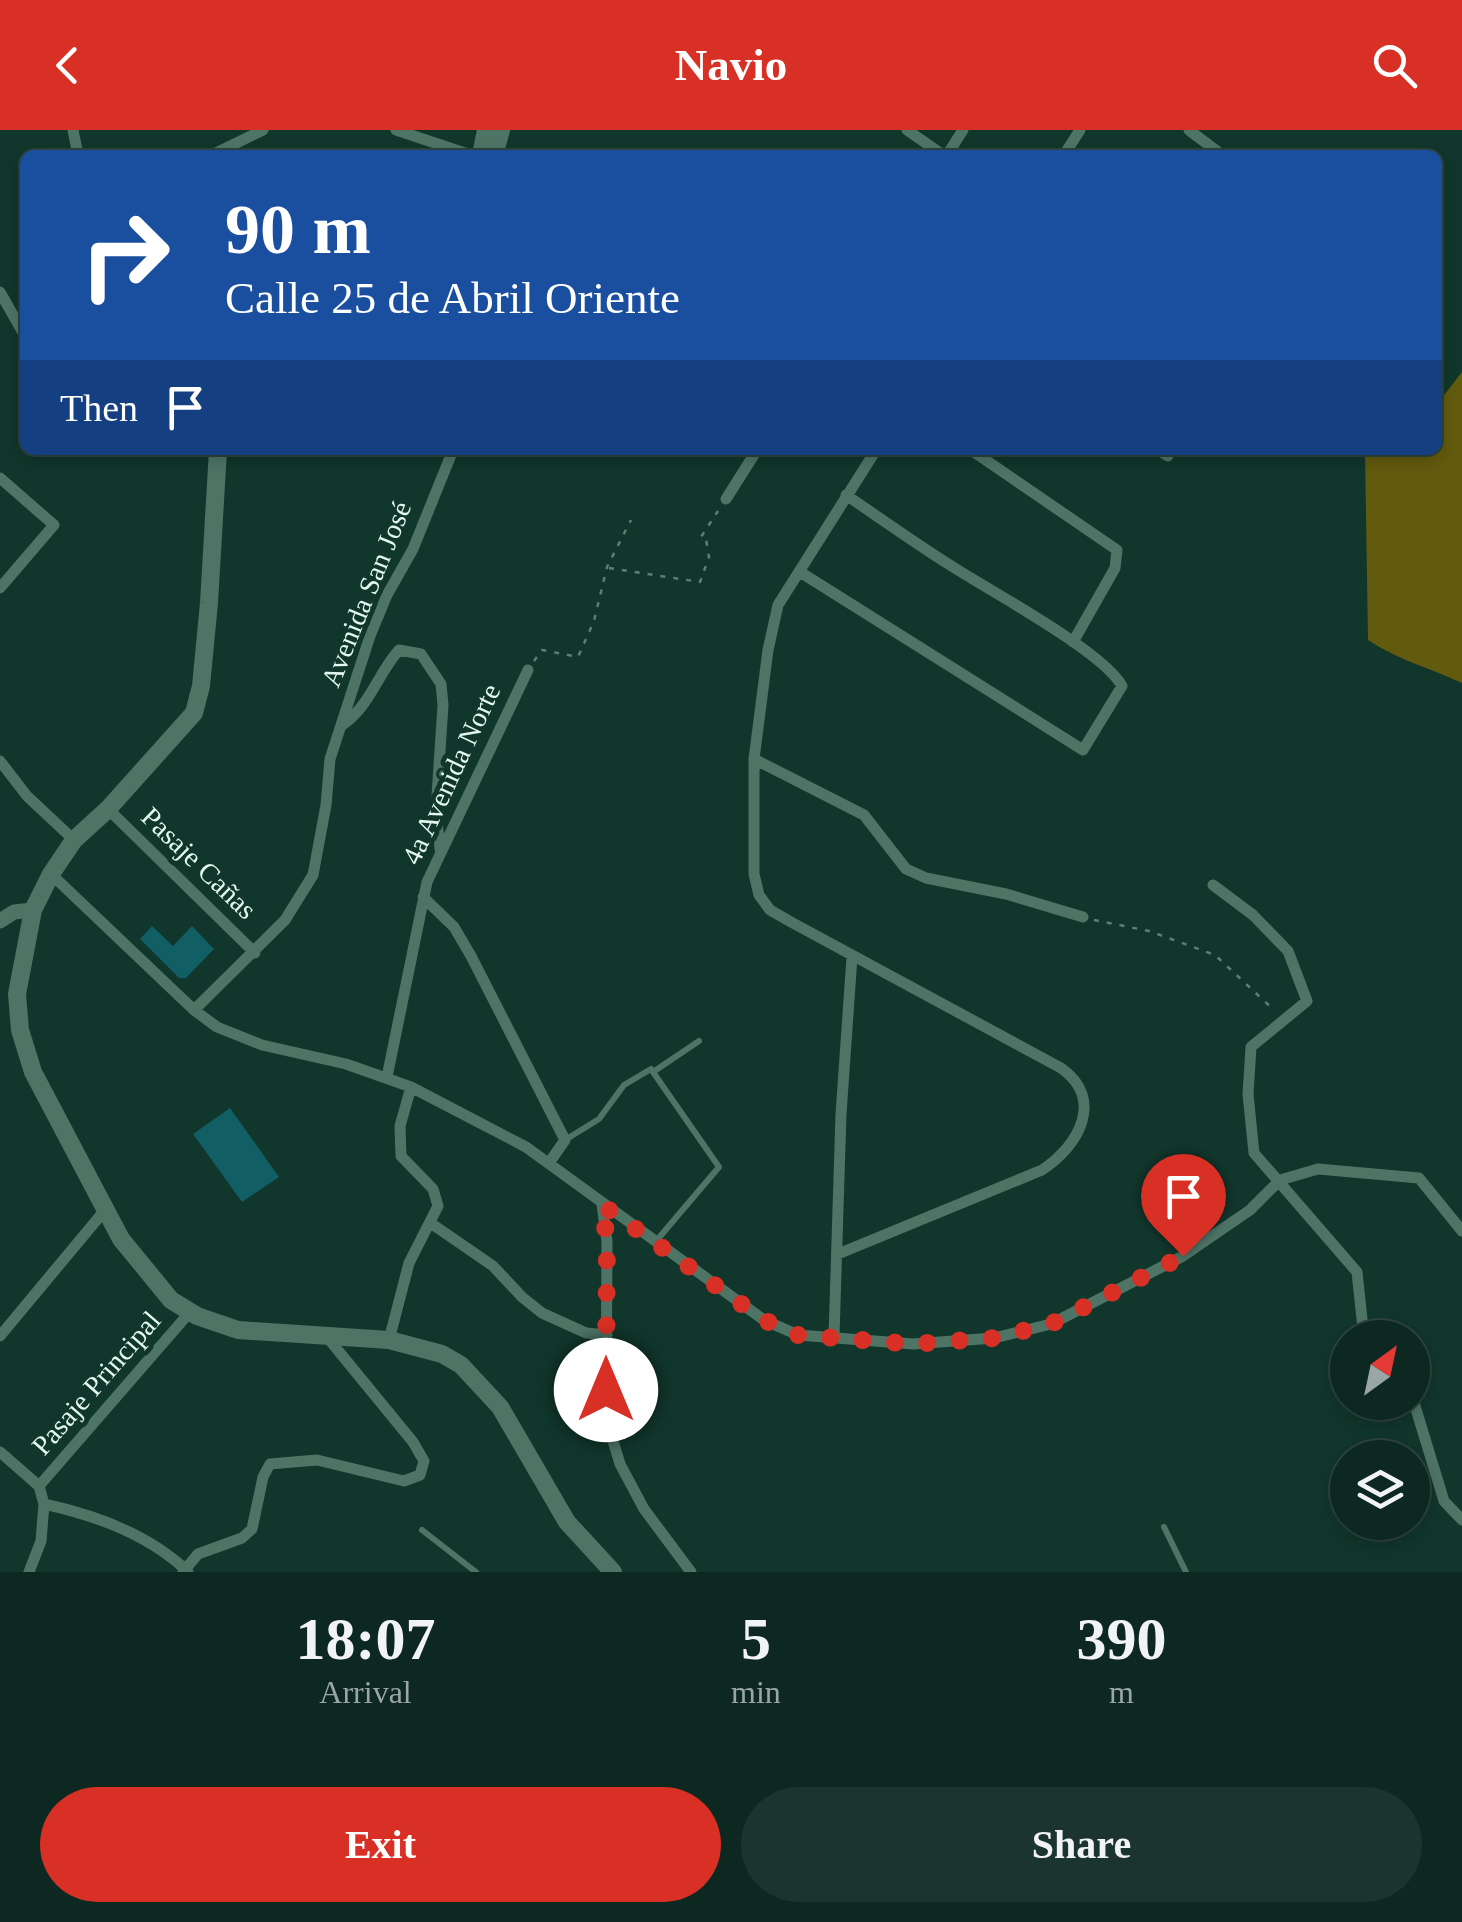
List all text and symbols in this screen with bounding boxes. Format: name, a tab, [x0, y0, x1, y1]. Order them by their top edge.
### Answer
icon: back	[40, 38, 95, 93]
icon: search	[1367, 38, 1422, 93]
text: Navio	[675, 40, 787, 90]
icon: right	[60, 190, 190, 320]
text: 90 m	[225, 191, 371, 268]
text: Calle 25 de Abril Oriente	[225, 273, 680, 323]
icon: arrive	[158, 380, 213, 435]
text: Then	[60, 387, 138, 429]
street label: Avenida San José	[315, 497, 417, 691]
street label: 4a Avenida Norte	[396, 679, 506, 869]
street label: Pasaje Cañas	[135, 801, 263, 925]
pin	[1141, 1154, 1226, 1257]
icon: arrive	[1156, 1169, 1211, 1224]
street label: Pasaje Principal	[25, 1305, 167, 1461]
north arrow	[1330, 1320, 1430, 1420]
map controls	[1330, 1320, 1430, 1540]
position arrow	[554, 1338, 658, 1442]
button: layers	[1330, 1440, 1430, 1540]
text: 18:07	[296, 1606, 436, 1672]
text: 5	[741, 1606, 771, 1672]
text: 390	[1076, 1606, 1166, 1672]
text: Arrival	[319, 1674, 412, 1710]
text: min	[731, 1674, 781, 1710]
text: m	[1109, 1674, 1134, 1710]
button: Exit	[40, 1787, 721, 1902]
button: Share	[741, 1787, 1422, 1902]

